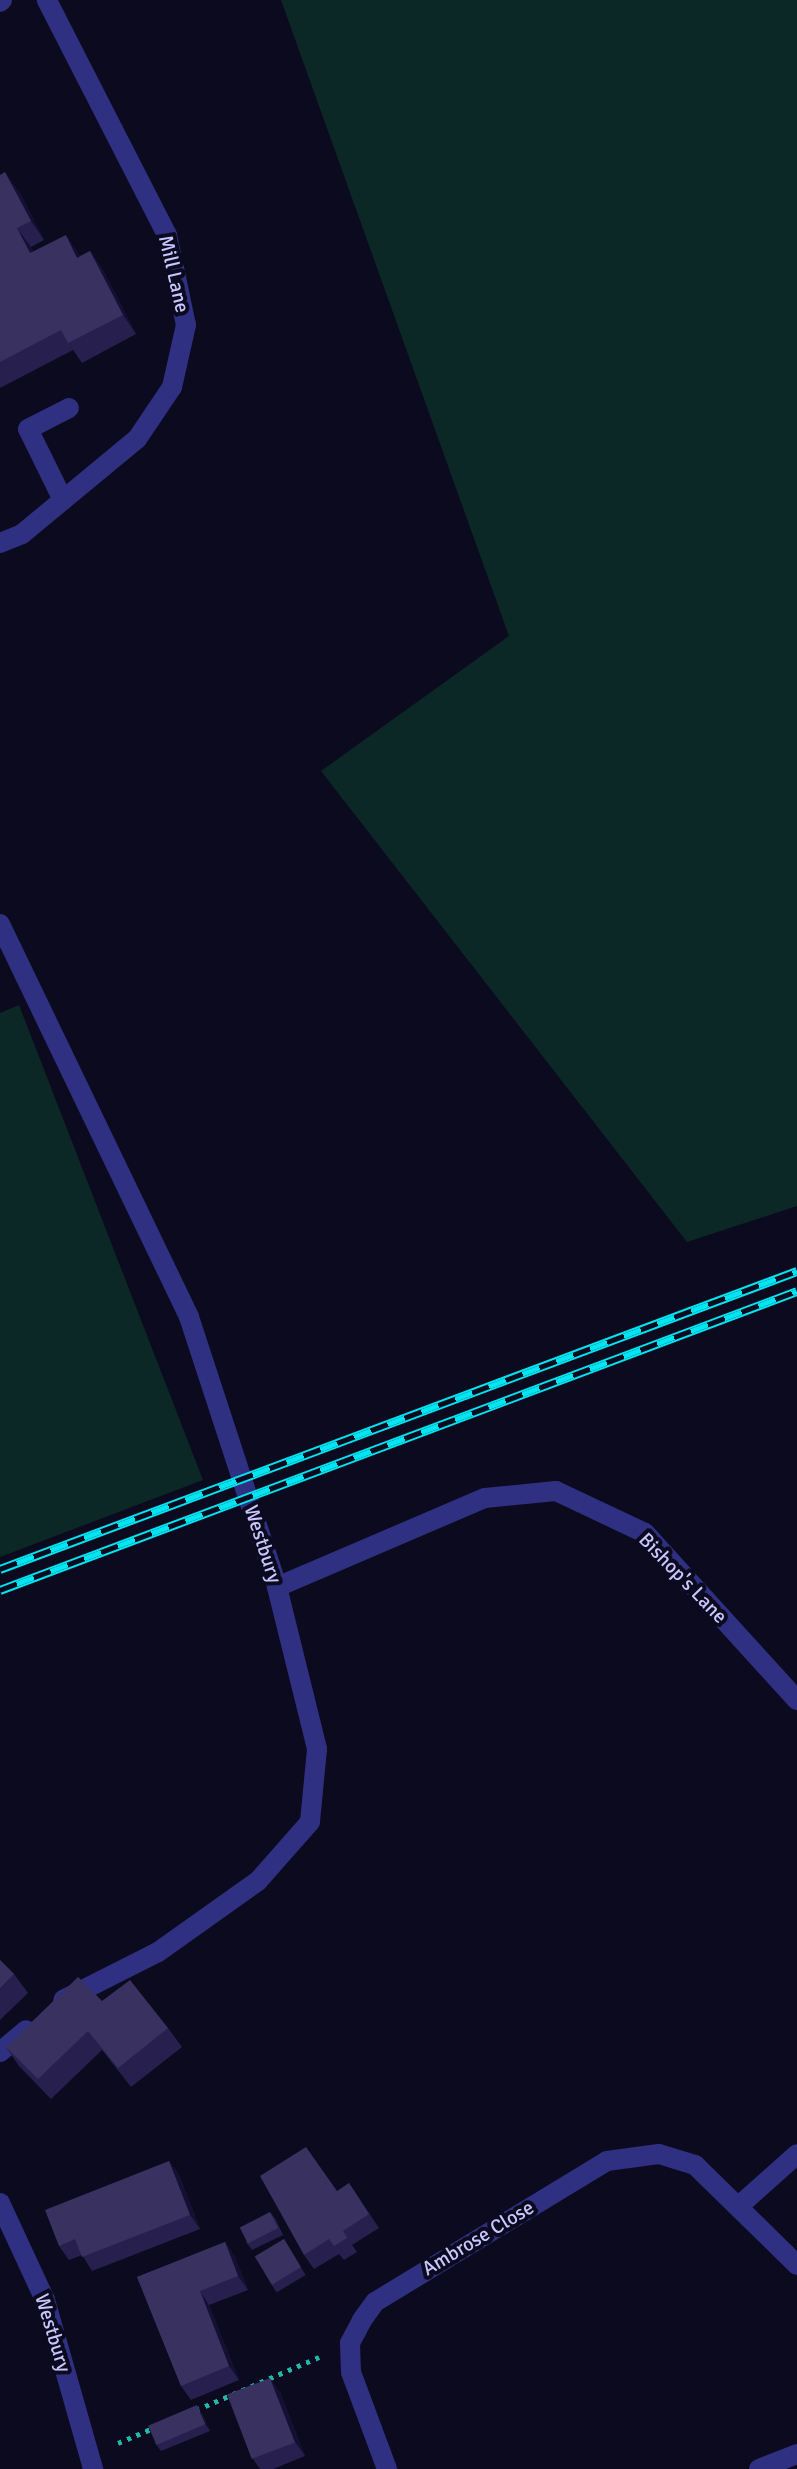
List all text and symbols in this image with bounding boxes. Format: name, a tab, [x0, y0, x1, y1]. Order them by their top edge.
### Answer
street label: Mill Lane	[153, 233, 195, 315]
street label: Westbury	[239, 1502, 287, 1586]
street label: Bishop's Lane	[634, 1528, 732, 1628]
street label: Ambrose Close	[418, 2195, 538, 2281]
street label: Westbury	[30, 2291, 76, 2375]

